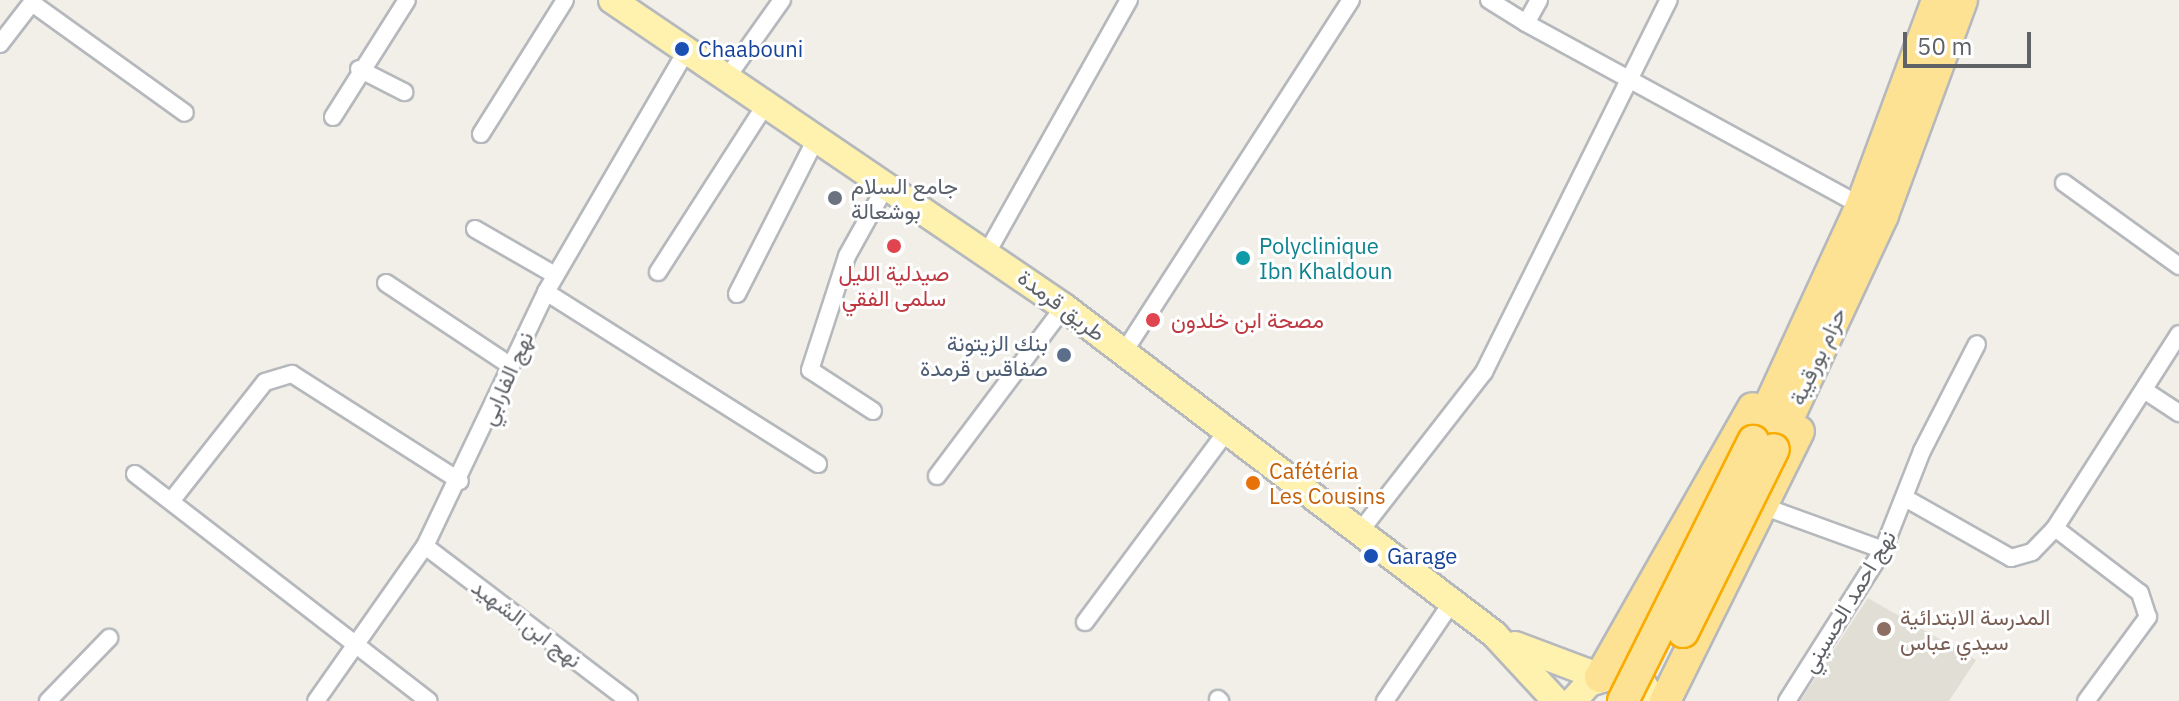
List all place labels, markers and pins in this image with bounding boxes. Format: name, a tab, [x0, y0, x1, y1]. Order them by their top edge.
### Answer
place label: Chaabouni	[698, 36, 803, 62]
marker: Chaabouni	[673, 40, 691, 58]
place label: جامع السلام بوشعالة	[851, 172, 958, 224]
marker: جامع السلام بوشعالة	[826, 189, 844, 207]
place label: Polyclinique Ibn Khaldoun	[1259, 232, 1392, 284]
marker: صيدلية الليل سلمى الفقي	[885, 237, 903, 255]
marker: Polyclinique Ibn Khaldoun	[1234, 249, 1252, 267]
place label: صيدلية الليل سلمى الفقي	[839, 259, 949, 310]
place label: مصحة ابن خلدون	[1171, 307, 1324, 333]
marker: مصحة ابن خلدون	[1142, 309, 1164, 331]
place label: بنك الزيتونة صفاقس قرمدة	[920, 329, 1048, 380]
marker: بنك الزيتونة صفاقس قرمدة	[1055, 346, 1073, 364]
place label: Cafétéria Les Cousins	[1269, 457, 1386, 508]
marker: Cafétéria Les Cousins	[1244, 474, 1262, 492]
place label: Garage	[1387, 543, 1457, 569]
marker: Garage	[1362, 547, 1380, 565]
place label: المدرسة الابتدائية سيدي عباس	[1900, 603, 2050, 654]
marker: المدرسة الابتدائية سيدي عباس	[1875, 620, 1893, 638]

